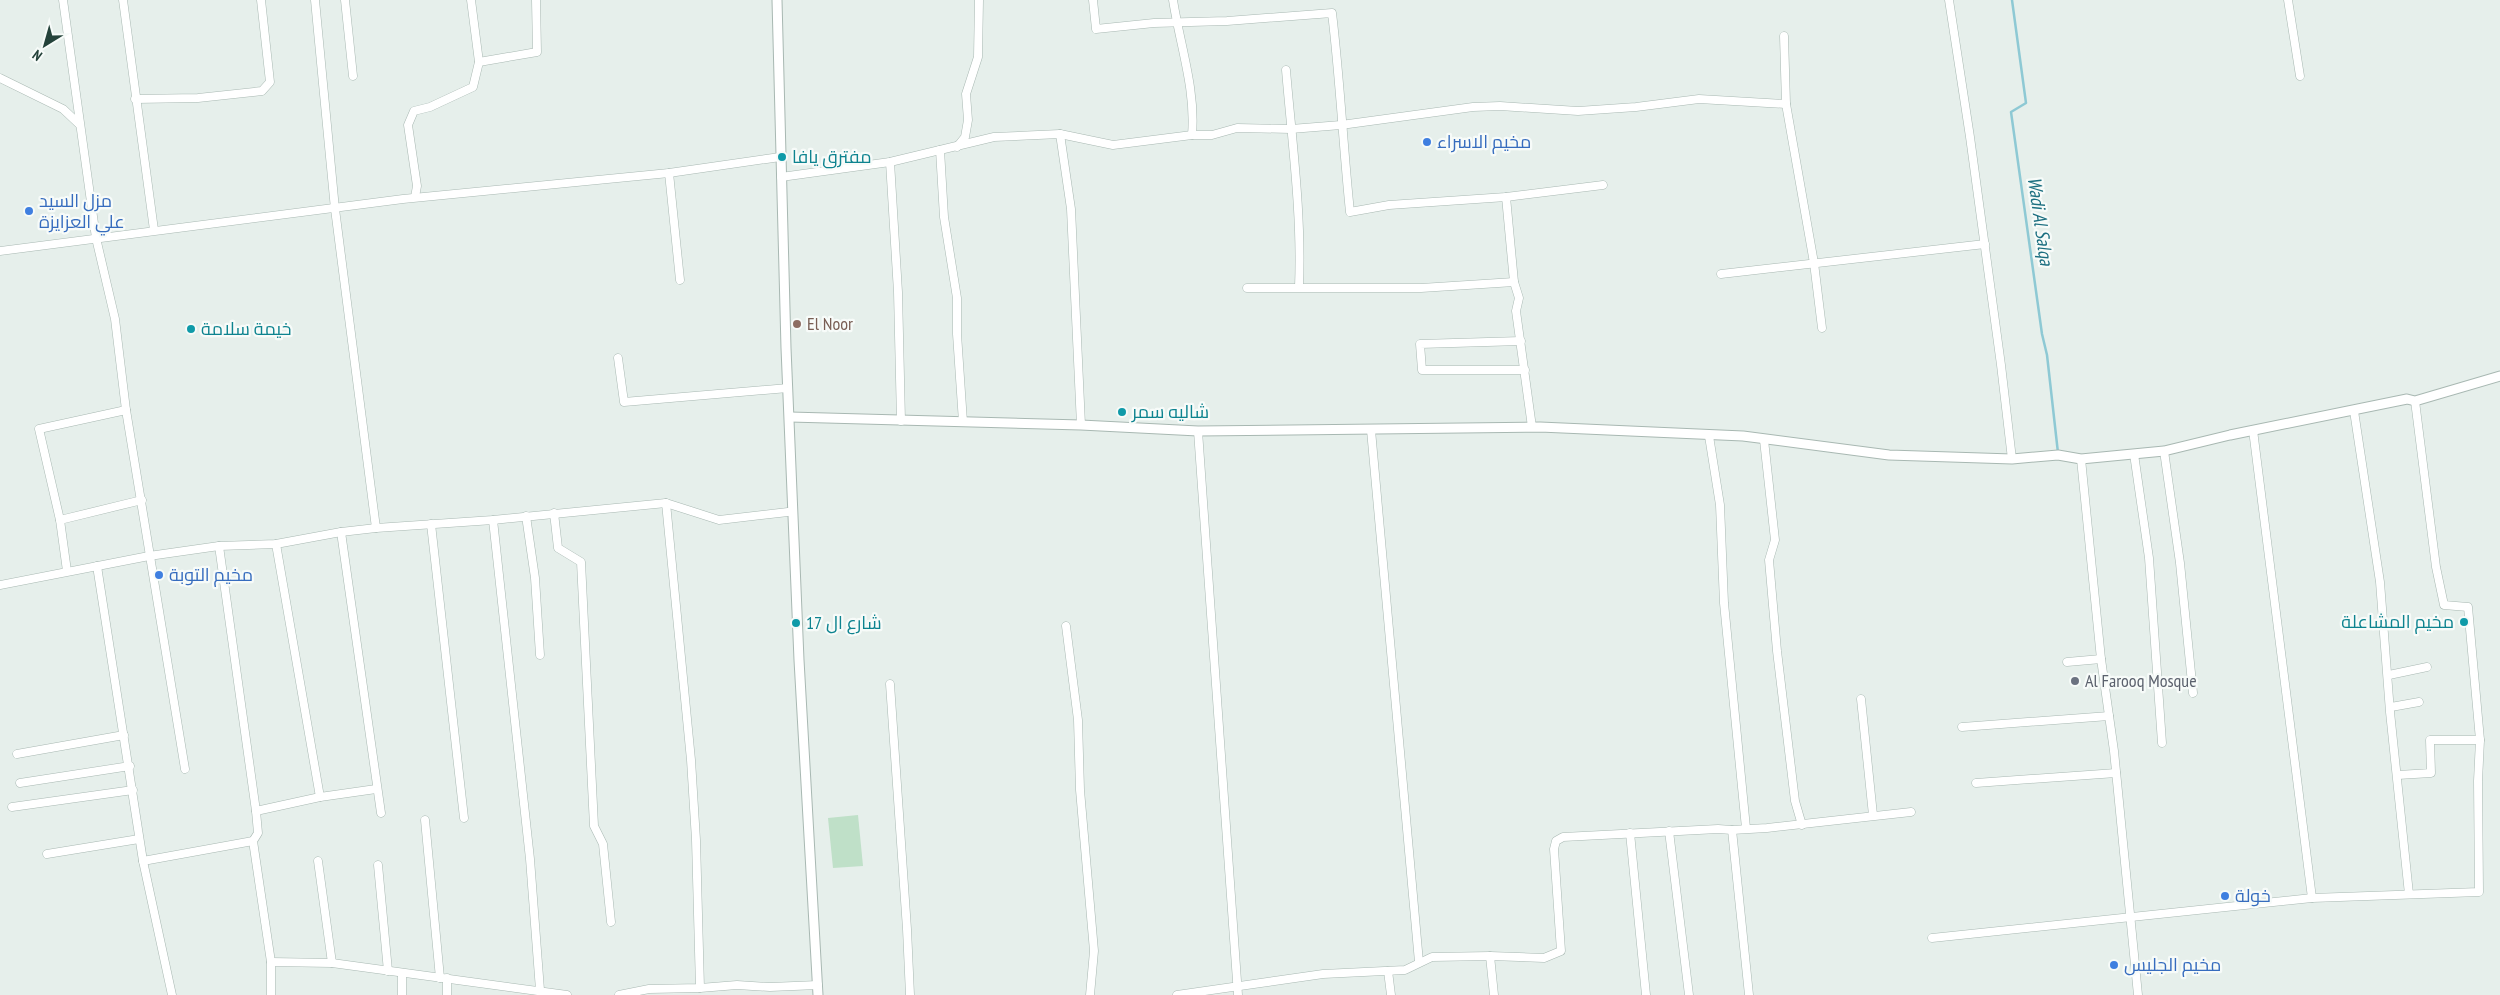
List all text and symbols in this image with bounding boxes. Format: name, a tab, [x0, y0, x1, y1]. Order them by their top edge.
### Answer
north arrow	[20, 20, 70, 70]
text: N	[29, 46, 46, 65]
place label: مخيم الاسراء	[1437, 130, 1531, 154]
marker: مخيم الاسراء	[1421, 136, 1433, 148]
place label: مفترق يافا	[792, 145, 871, 169]
marker: مفترق يافا	[776, 151, 788, 163]
water label: Wadi Al Salqa	[2023, 175, 2059, 268]
place label: مزل السيد علي العزايزة	[39, 189, 125, 236]
marker: مزل السيد علي العزايزة	[23, 205, 35, 217]
place label: El Noor	[807, 312, 853, 335]
place label: خيمة سلامة	[201, 317, 292, 340]
marker: El Noor	[791, 318, 803, 330]
marker: خيمة سلامة	[185, 323, 197, 335]
place label: شاليه سمر	[1131, 400, 1209, 423]
marker: شاليه سمر	[1116, 406, 1128, 418]
place label: مخيم التوبة	[169, 563, 253, 587]
marker: مخيم التوبة	[153, 569, 165, 581]
place label: مخيم المشاعلة	[2341, 610, 2454, 634]
place label: شارع ال 17	[806, 611, 882, 635]
marker: مخيم المشاعلة	[2458, 616, 2470, 628]
marker: شارع ال 17	[790, 617, 802, 629]
place label: Al Farooq Mosque	[2085, 669, 2197, 692]
marker: Al Farooq Mosque	[2069, 675, 2081, 687]
place label: خولة	[2235, 884, 2271, 907]
marker: خولة	[2219, 890, 2231, 902]
place label: مخيم الجليس	[2124, 953, 2221, 977]
marker: مخيم الجليس	[2108, 959, 2120, 971]

